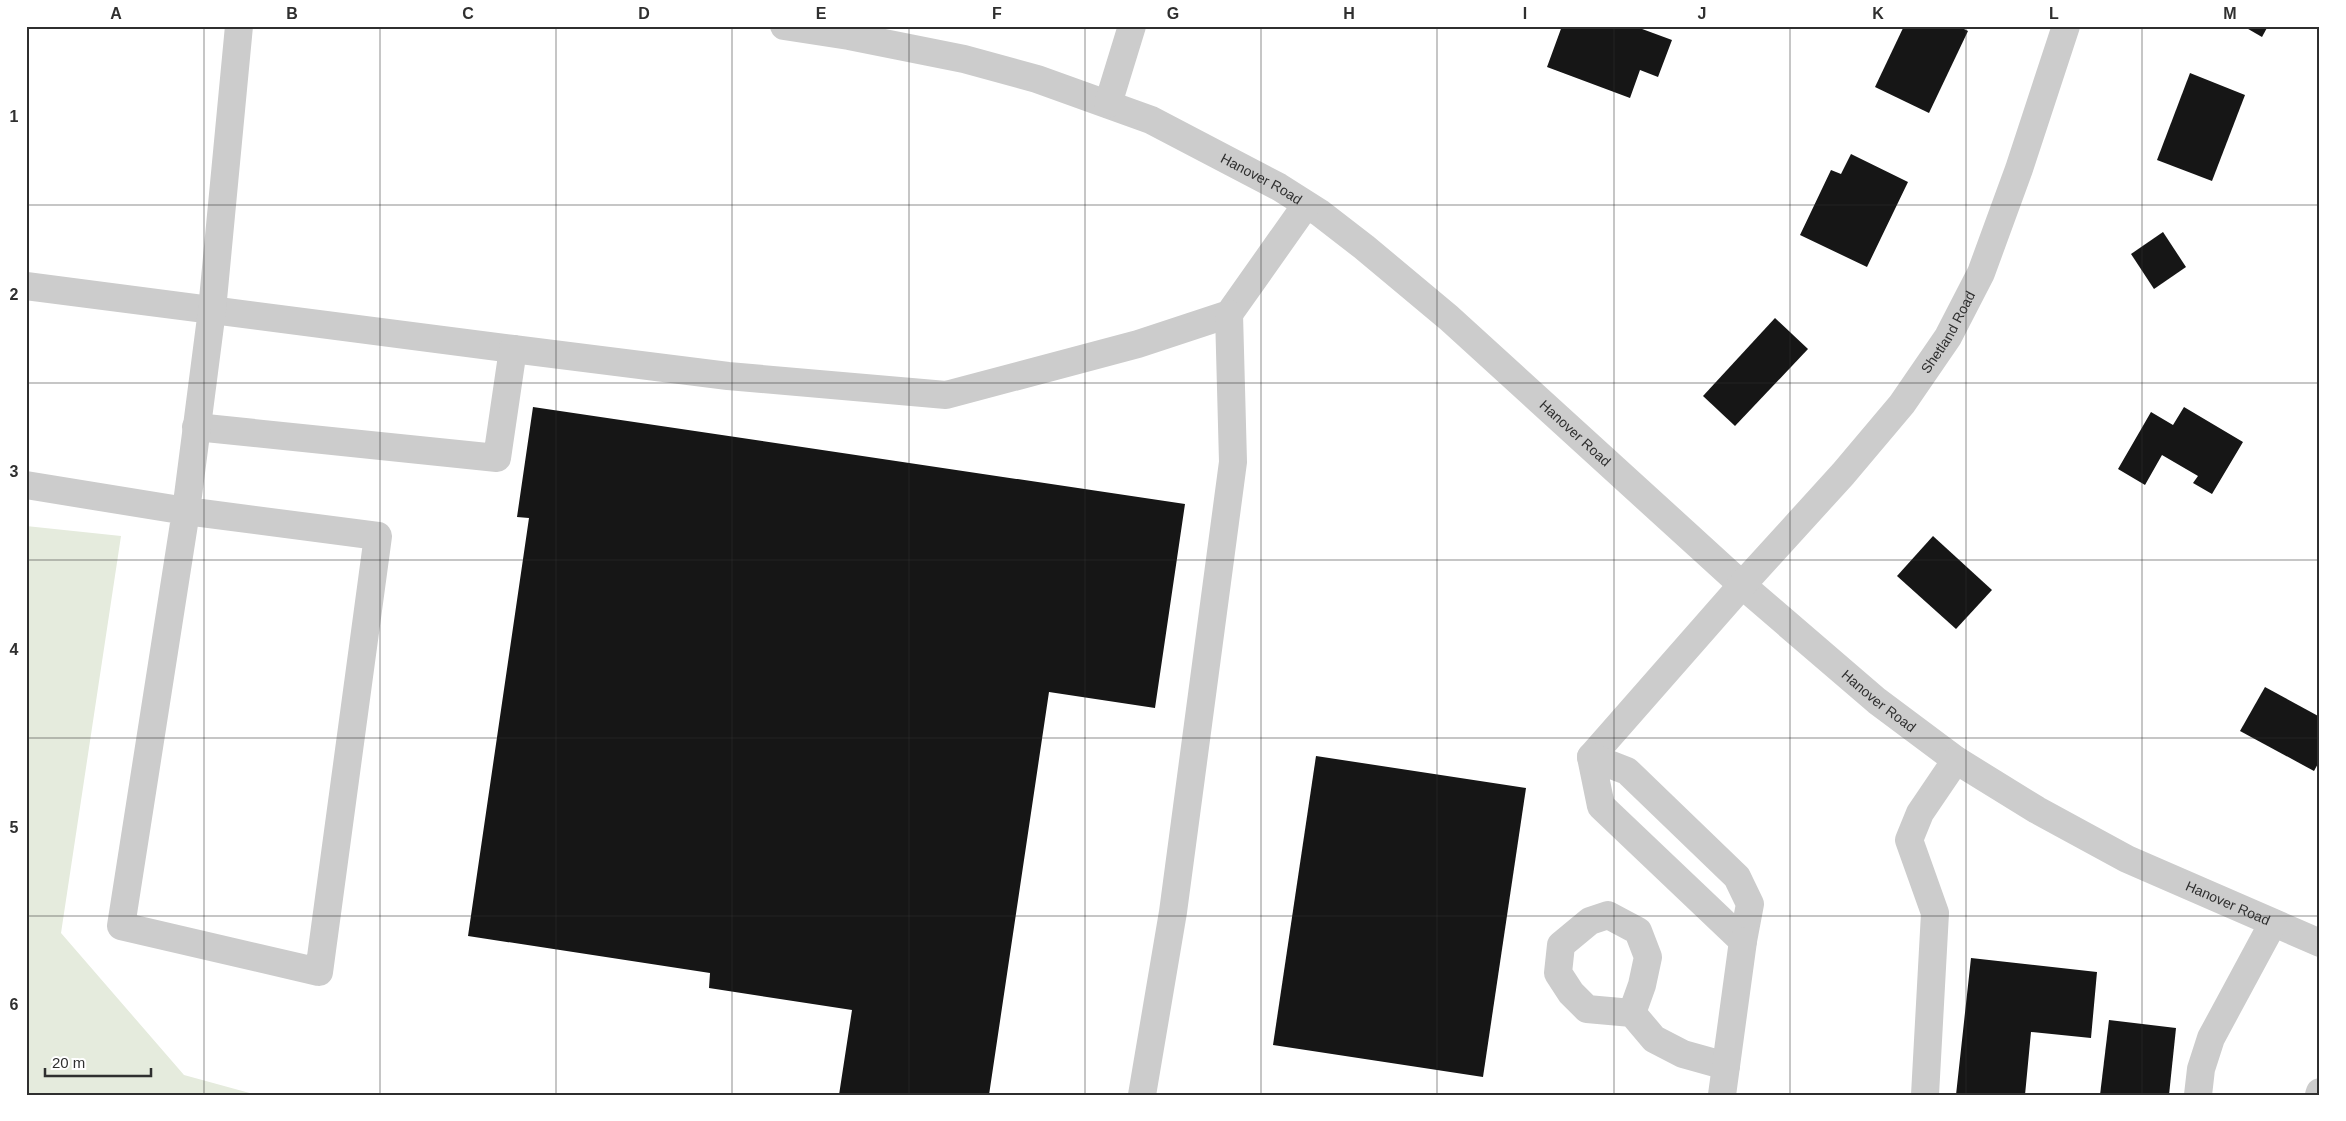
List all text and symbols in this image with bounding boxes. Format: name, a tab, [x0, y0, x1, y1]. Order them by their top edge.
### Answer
text: A	[110, 5, 122, 22]
text: B	[286, 5, 298, 22]
text: C	[462, 5, 474, 22]
text: D	[638, 5, 650, 22]
text: E	[816, 5, 827, 22]
text: F	[992, 5, 1002, 22]
text: G	[1167, 5, 1179, 22]
text: H	[1343, 5, 1355, 22]
text: I	[1523, 5, 1527, 22]
text: J	[1698, 5, 1706, 22]
text: K	[1872, 5, 1884, 22]
text: L	[2049, 5, 2059, 22]
text: M	[2223, 5, 2237, 22]
text: 1	[10, 108, 19, 125]
street label: Hanover Road	[1218, 150, 1305, 208]
text: 2	[10, 286, 19, 303]
street label: Shetland Road	[1918, 288, 1978, 376]
street label: Hanover Road	[1536, 397, 1614, 469]
text: 3	[10, 463, 19, 480]
text: 4	[10, 641, 19, 658]
street label: Hanover Road	[1839, 666, 1919, 735]
text: 5	[10, 819, 19, 836]
street label: Hanover Road	[2183, 878, 2273, 928]
text: 6	[10, 996, 19, 1013]
scale bar	[45, 1046, 151, 1078]
text: 20 m	[52, 1054, 85, 1071]

